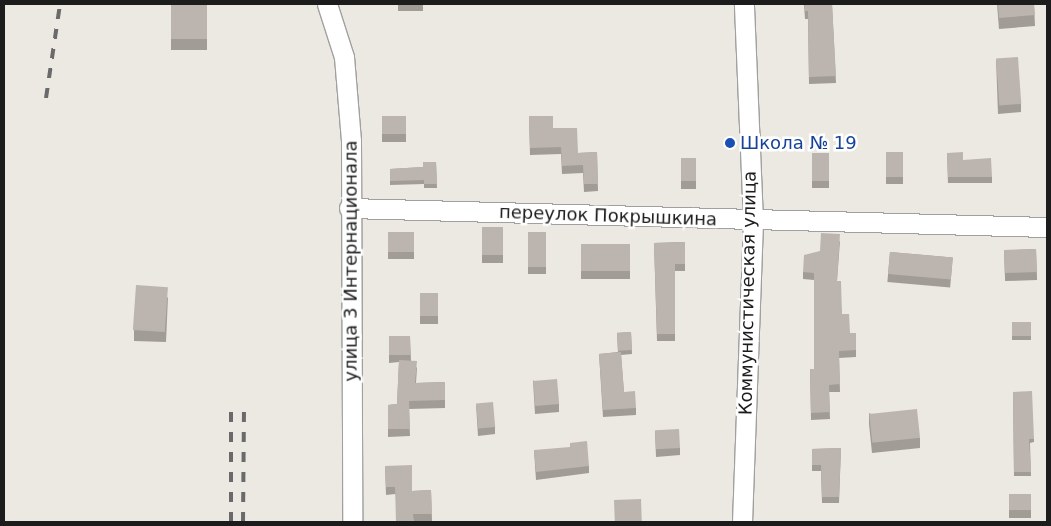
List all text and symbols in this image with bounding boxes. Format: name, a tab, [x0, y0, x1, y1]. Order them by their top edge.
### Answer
place label: Школа № 19	[740, 132, 857, 154]
marker: Школа № 19	[724, 137, 736, 149]
street label: улица 3 Интернационала	[340, 140, 362, 382]
street label: Коммунистическая улица	[735, 171, 761, 415]
street label: переулок Покрышкина	[499, 201, 717, 231]

